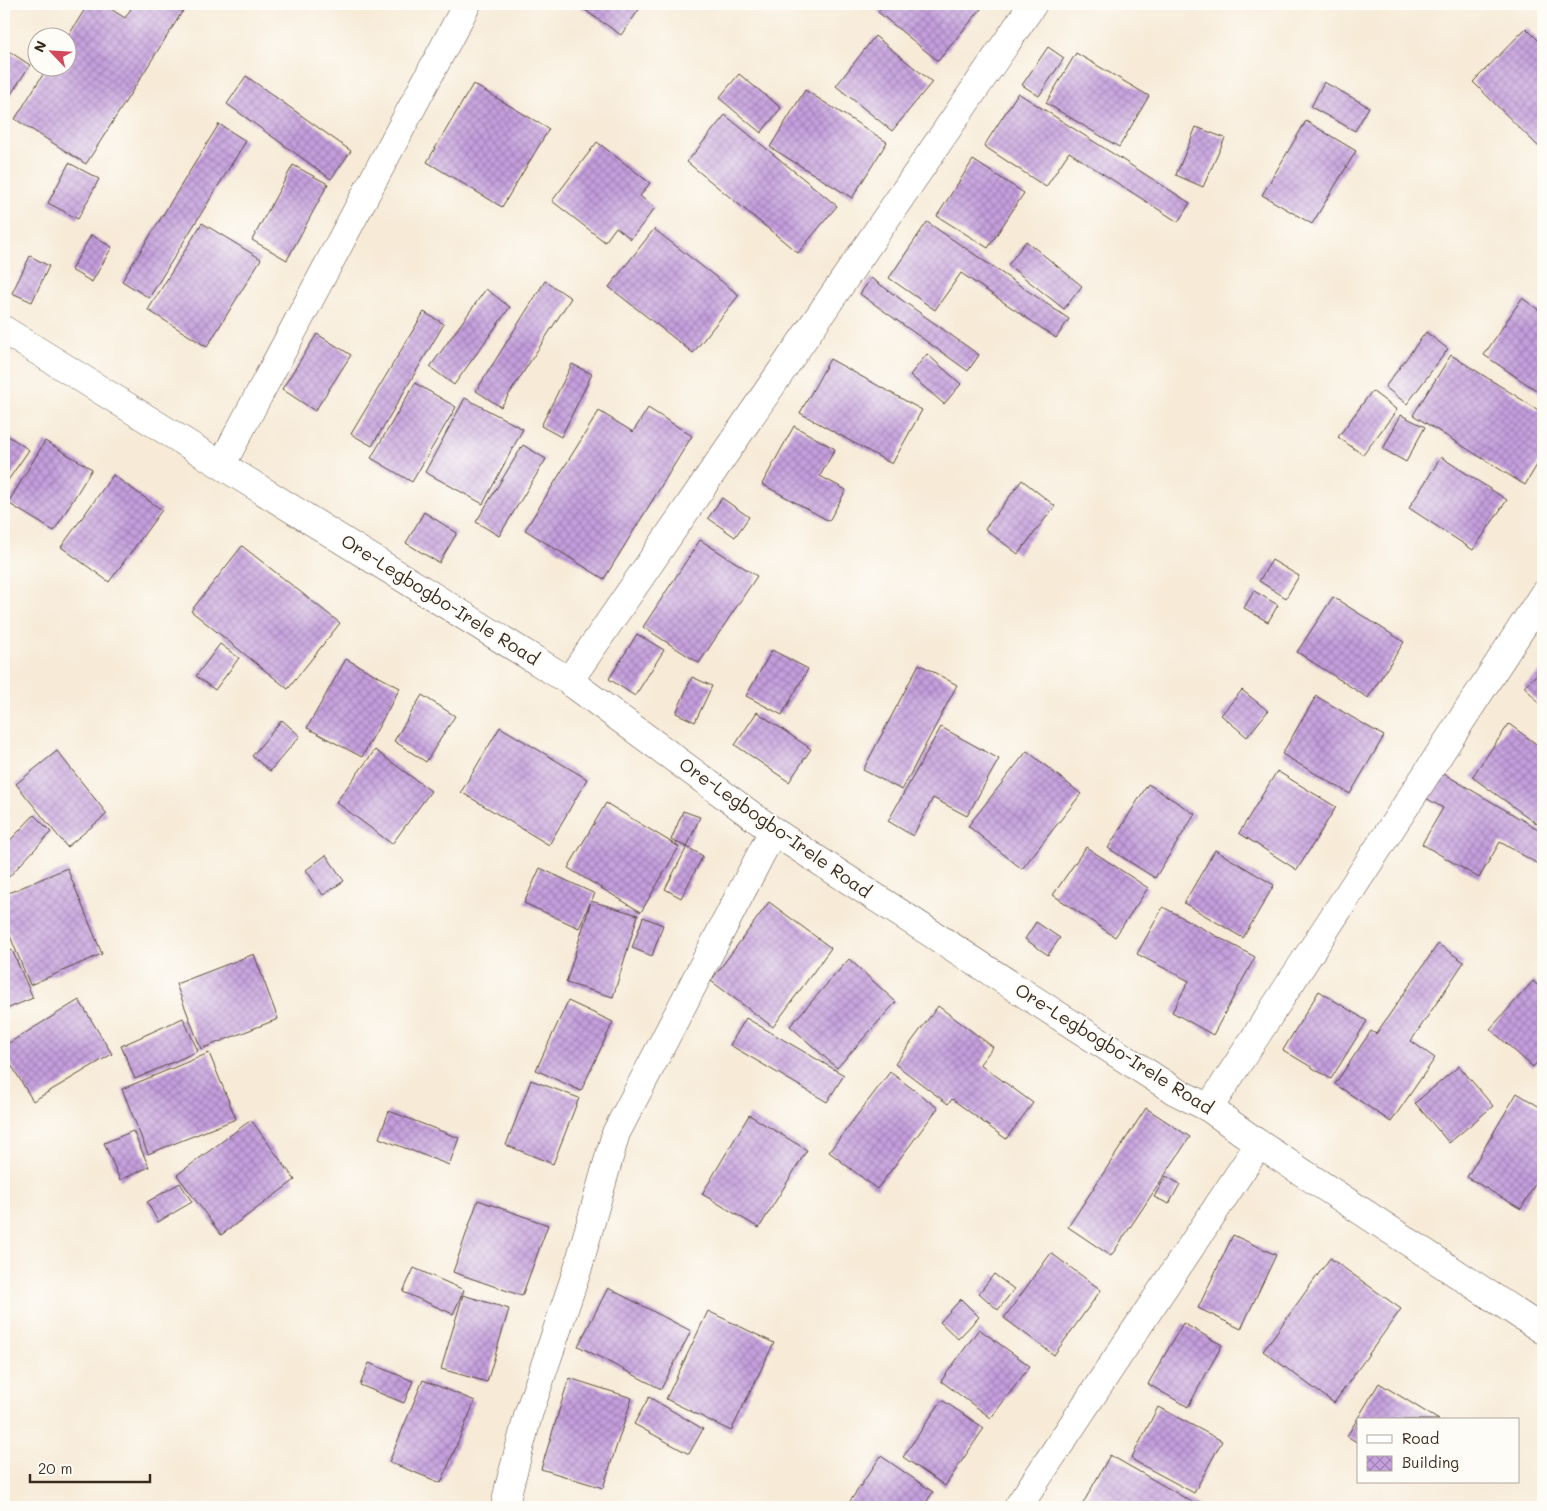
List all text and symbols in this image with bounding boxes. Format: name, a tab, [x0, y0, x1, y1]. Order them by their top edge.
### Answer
north arrow	[28, 28, 78, 78]
text: N	[29, 37, 51, 55]
street label: Ore-Legbogbo-Irele Road	[337, 528, 544, 670]
street label: Ore-Legbogbo-Irele Road	[675, 751, 877, 903]
street label: Ore-Legbogbo-Irele Road	[1011, 977, 1218, 1119]
legend	[1357, 1418, 1520, 1484]
text: Road	[1402, 1428, 1439, 1448]
scale bar	[30, 1451, 150, 1483]
text: Building	[1402, 1452, 1459, 1472]
text: 20 m	[38, 1458, 72, 1478]

